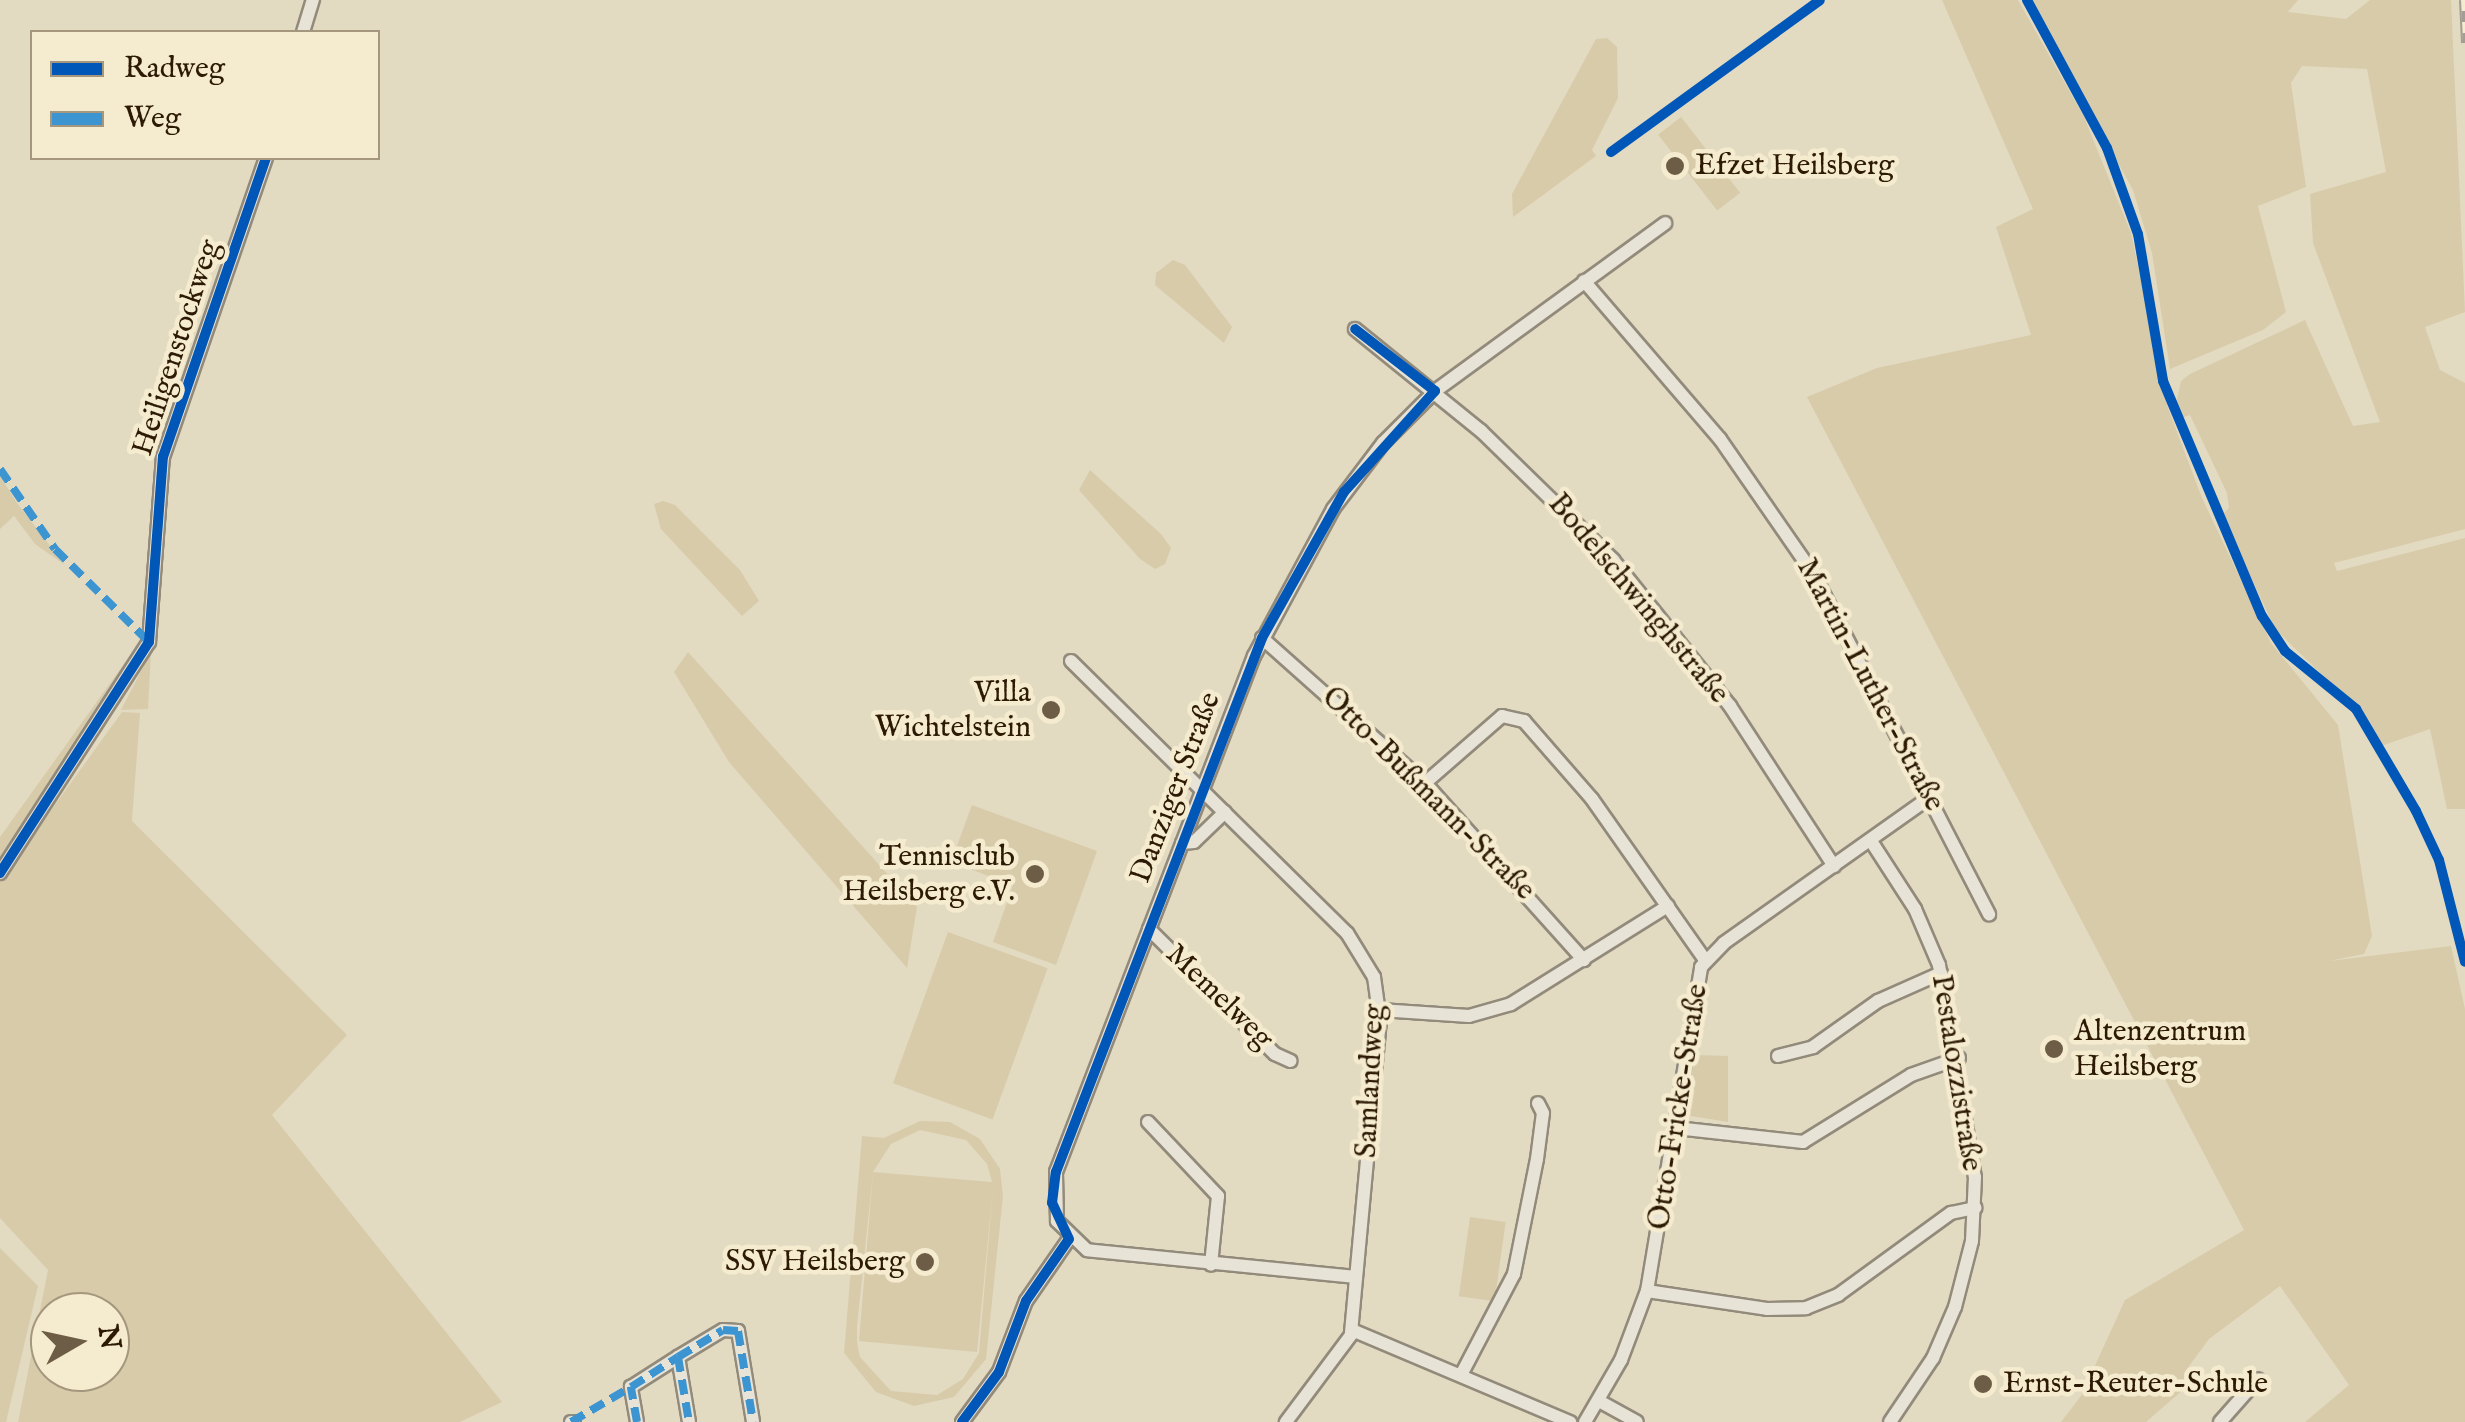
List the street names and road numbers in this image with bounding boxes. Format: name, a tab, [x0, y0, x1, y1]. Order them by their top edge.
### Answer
street label: Heiligenstockweg	[125, 236, 229, 460]
street label: Bodelschwinghstraße	[1540, 487, 1736, 711]
street label: Martin-Luther-Straße	[1788, 552, 1952, 818]
street label: Otto-Bußmann-Straße	[1314, 680, 1542, 908]
street label: Danziger Straße	[1123, 688, 1229, 888]
street label: Memelweg	[1158, 937, 1280, 1057]
street label: Pestalozzistraße	[1923, 972, 1989, 1174]
street label: Otto-Fricke-Straße	[1642, 982, 1716, 1232]
street label: Samlandweg	[1349, 1003, 1393, 1159]

